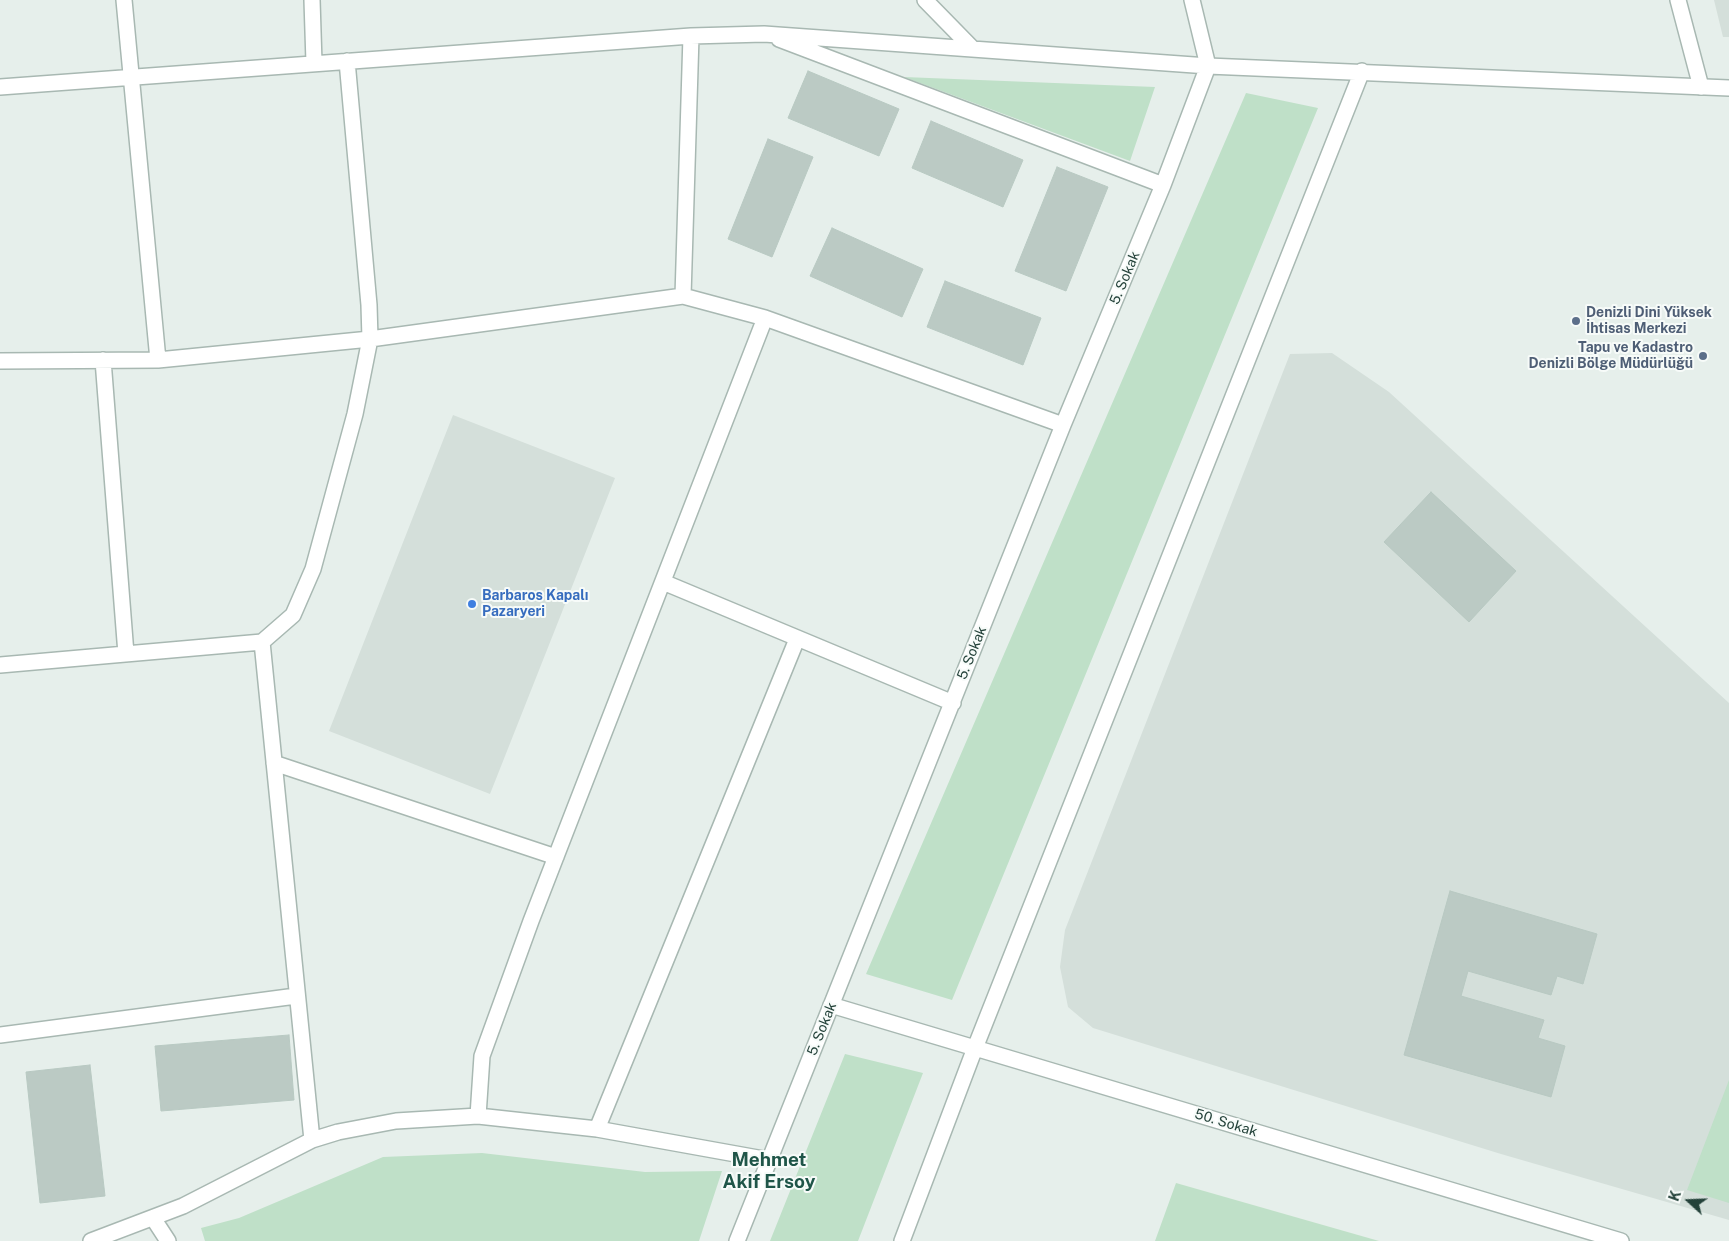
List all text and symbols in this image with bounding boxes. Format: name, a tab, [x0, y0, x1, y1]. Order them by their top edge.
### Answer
street label: 5. Sokak	[1106, 249, 1144, 307]
place label: Denizli Dini Yüksek İhtisas Merkezi	[1586, 305, 1712, 338]
marker: Denizli Dini Yüksek İhtisas Merkezi	[1570, 315, 1582, 327]
place label: Tapu ve Kadastro Denizli Bölge Müdürlüğü	[1529, 340, 1693, 372]
marker: Tapu ve Kadastro Denizli Bölge Müdürlüğü	[1697, 350, 1709, 362]
place label: Barbaros Kapalı Pazaryeri	[482, 588, 588, 620]
marker: Barbaros Kapalı Pazaryeri	[466, 598, 478, 610]
street label: 5. Sokak	[954, 624, 990, 682]
street label: 5. Sokak	[804, 1000, 840, 1058]
street label: 50. Sokak	[1193, 1106, 1259, 1140]
district label: Mehmet Akif Ersoy	[723, 1149, 815, 1193]
north arrow	[1664, 1176, 1714, 1226]
text: K	[1666, 1188, 1684, 1203]

